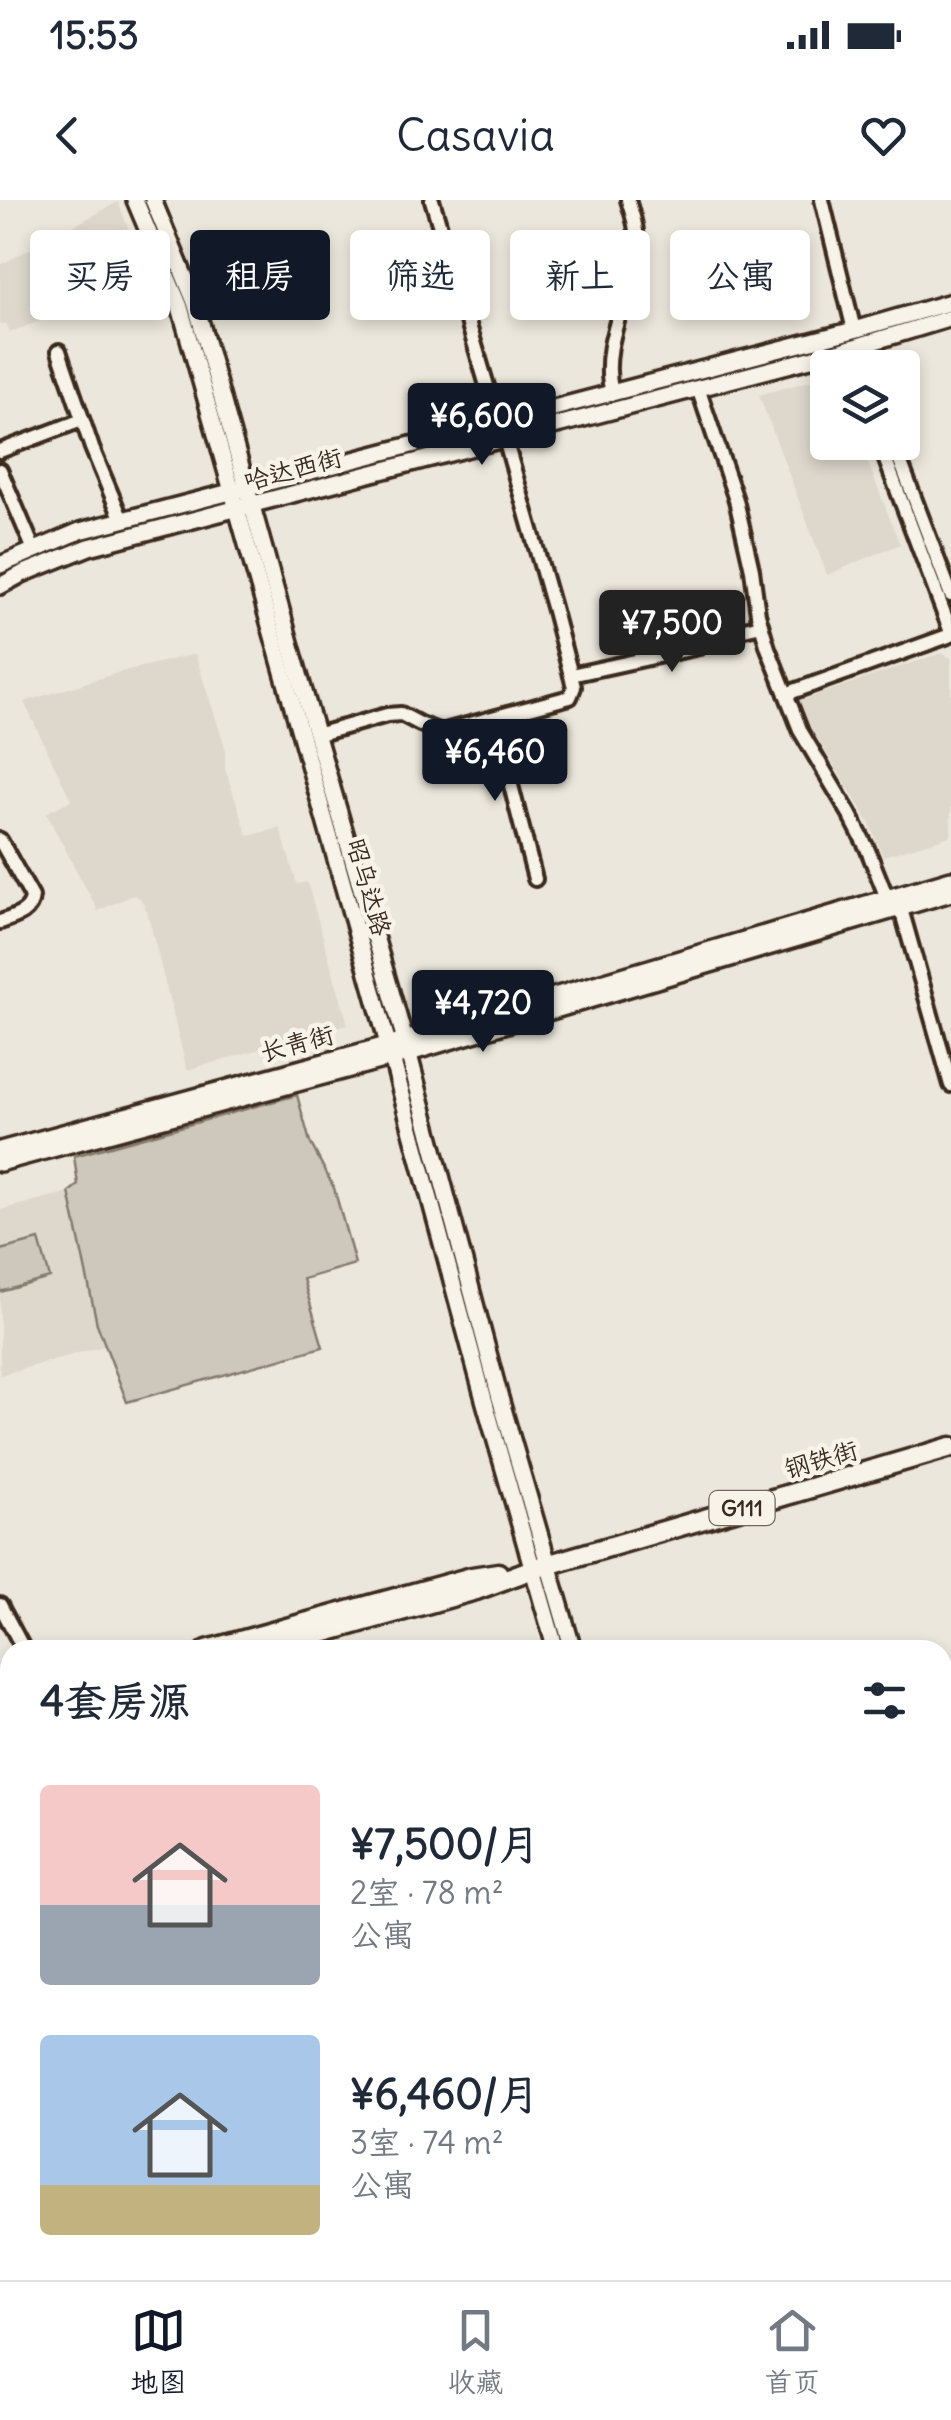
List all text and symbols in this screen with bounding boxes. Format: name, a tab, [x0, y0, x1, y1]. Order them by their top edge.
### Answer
text: 15:53	[50, 12, 139, 59]
text: Casavia	[396, 107, 555, 163]
icon: back	[40, 108, 95, 163]
icon: heart	[856, 108, 911, 163]
chip: 买房	[30, 230, 170, 320]
chip: 租房	[190, 230, 330, 320]
chip: 筛选	[350, 230, 490, 320]
chip: 新上	[510, 230, 650, 320]
chip: 公寓	[670, 230, 810, 320]
map controls	[810, 350, 920, 460]
button: layers	[810, 350, 920, 460]
pin: ¥6,600	[401, 383, 563, 468]
text: ¥6,600	[430, 395, 534, 436]
street label: 哈达西街	[241, 441, 345, 497]
pin: ¥7,500	[591, 590, 753, 675]
text: ¥7,500	[621, 602, 723, 643]
pin: ¥6,460	[414, 719, 576, 804]
text: ¥6,460	[444, 731, 546, 772]
street label: 昭乌达路	[340, 835, 398, 939]
pin: ¥4,720	[402, 970, 564, 1055]
text: ¥4,720	[434, 982, 532, 1023]
street label: 长青街	[257, 1018, 337, 1068]
street label: 钢铁街	[781, 1433, 861, 1485]
road number: G111	[710, 1491, 774, 1525]
icon: filters	[857, 1673, 912, 1728]
text: 4套房源	[40, 1675, 190, 1727]
text: ¥7,500/月	[350, 1818, 540, 1870]
icon: home	[120, 1825, 240, 1945]
text: 2室 · 78 m²	[350, 1872, 504, 1913]
text: 公寓	[350, 1914, 414, 1955]
text: ¥6,460/月	[350, 2068, 540, 2120]
icon: home	[120, 2075, 240, 2195]
text: 3室 · 74 m²	[350, 2122, 504, 2163]
text: 公寓	[350, 2164, 414, 2205]
tab: 地图	[130, 2303, 187, 2400]
tab: 收藏	[447, 2303, 504, 2400]
tab: 首页	[764, 2303, 821, 2400]

